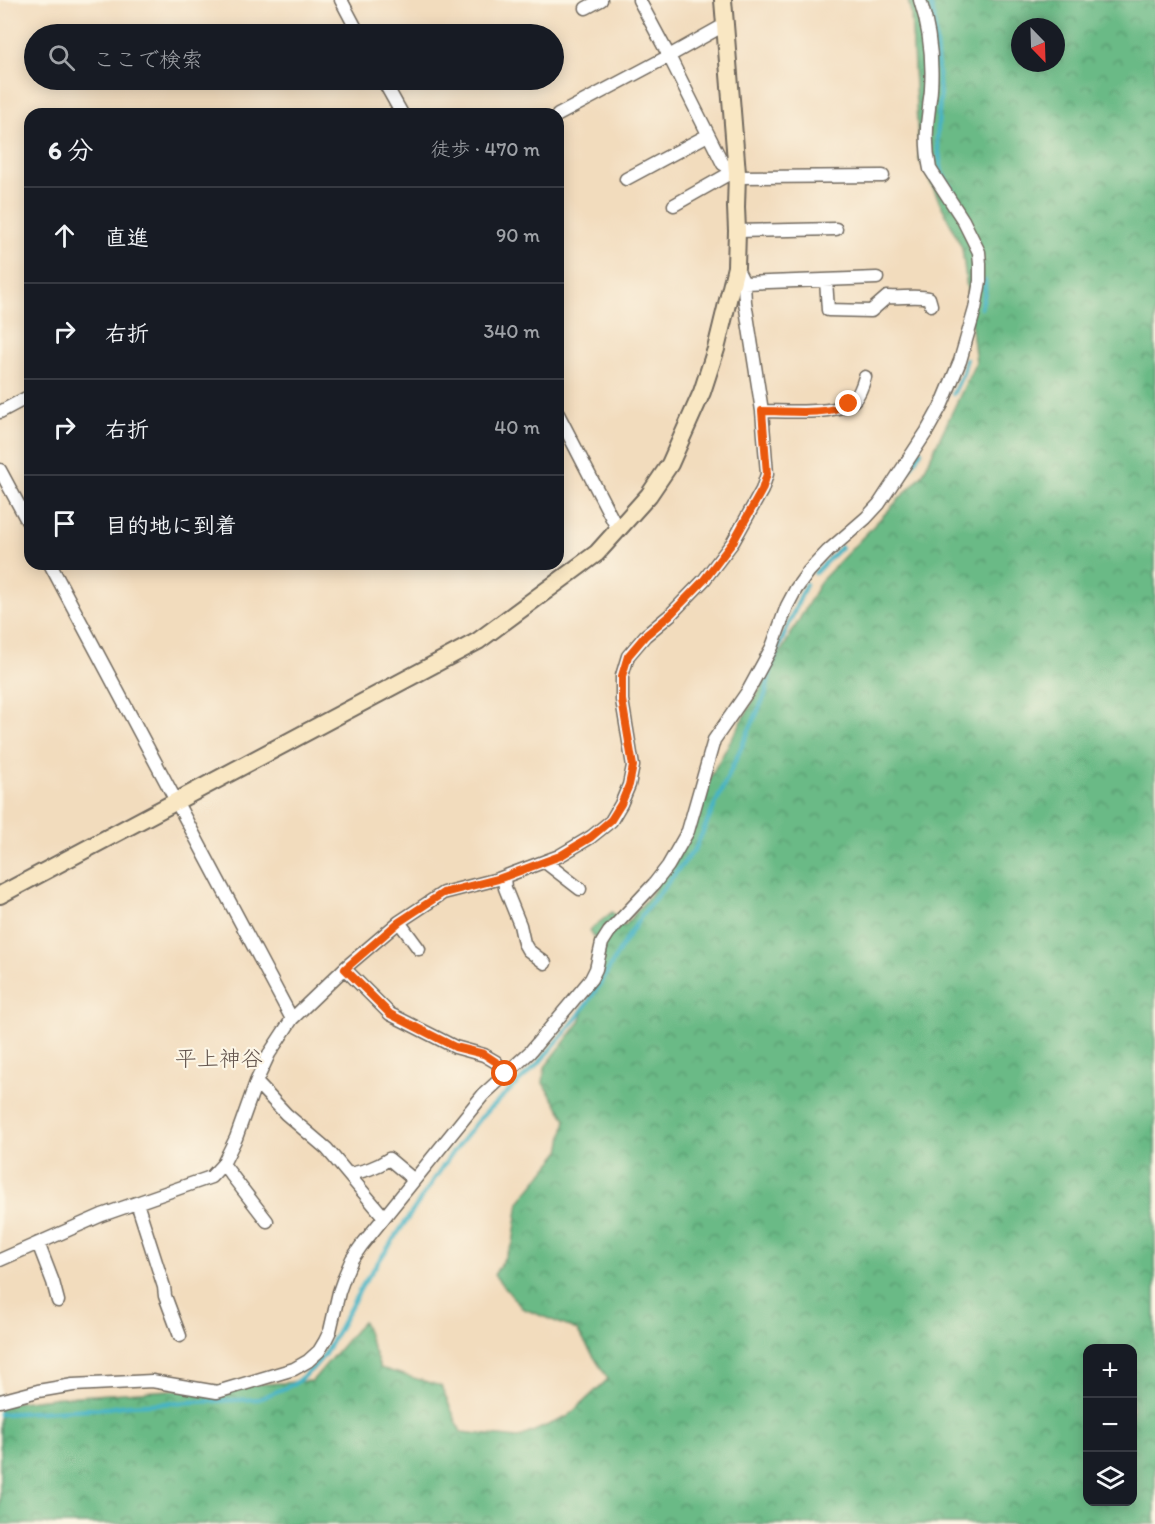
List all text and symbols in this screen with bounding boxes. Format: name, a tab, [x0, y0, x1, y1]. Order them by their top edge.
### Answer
north arrow	[1011, 18, 1065, 72]
search box	[24, 24, 564, 90]
icon: search	[45, 41, 78, 74]
text: ここで検索	[93, 46, 203, 73]
text: 6 分	[48, 134, 94, 166]
text: 徒歩 · 470 m	[431, 137, 540, 161]
icon: ahead	[48, 219, 81, 252]
text: 90 m	[496, 223, 540, 247]
text: 直進	[105, 224, 149, 251]
icon: right	[48, 315, 81, 348]
text: 340 m	[483, 319, 540, 343]
text: 右折	[105, 320, 149, 347]
route end	[835, 390, 861, 416]
icon: right	[48, 411, 81, 444]
text: 40 m	[494, 415, 540, 439]
text: 右折	[105, 416, 149, 443]
icon: arrive	[48, 507, 81, 540]
text: 目的地に到着	[105, 512, 237, 539]
district label: 平上神谷	[175, 1045, 263, 1072]
route start	[491, 1060, 517, 1086]
map controls	[1083, 1344, 1137, 1506]
button: +	[1083, 1344, 1137, 1398]
button: −	[1083, 1398, 1137, 1452]
button: layers	[1083, 1452, 1137, 1506]

